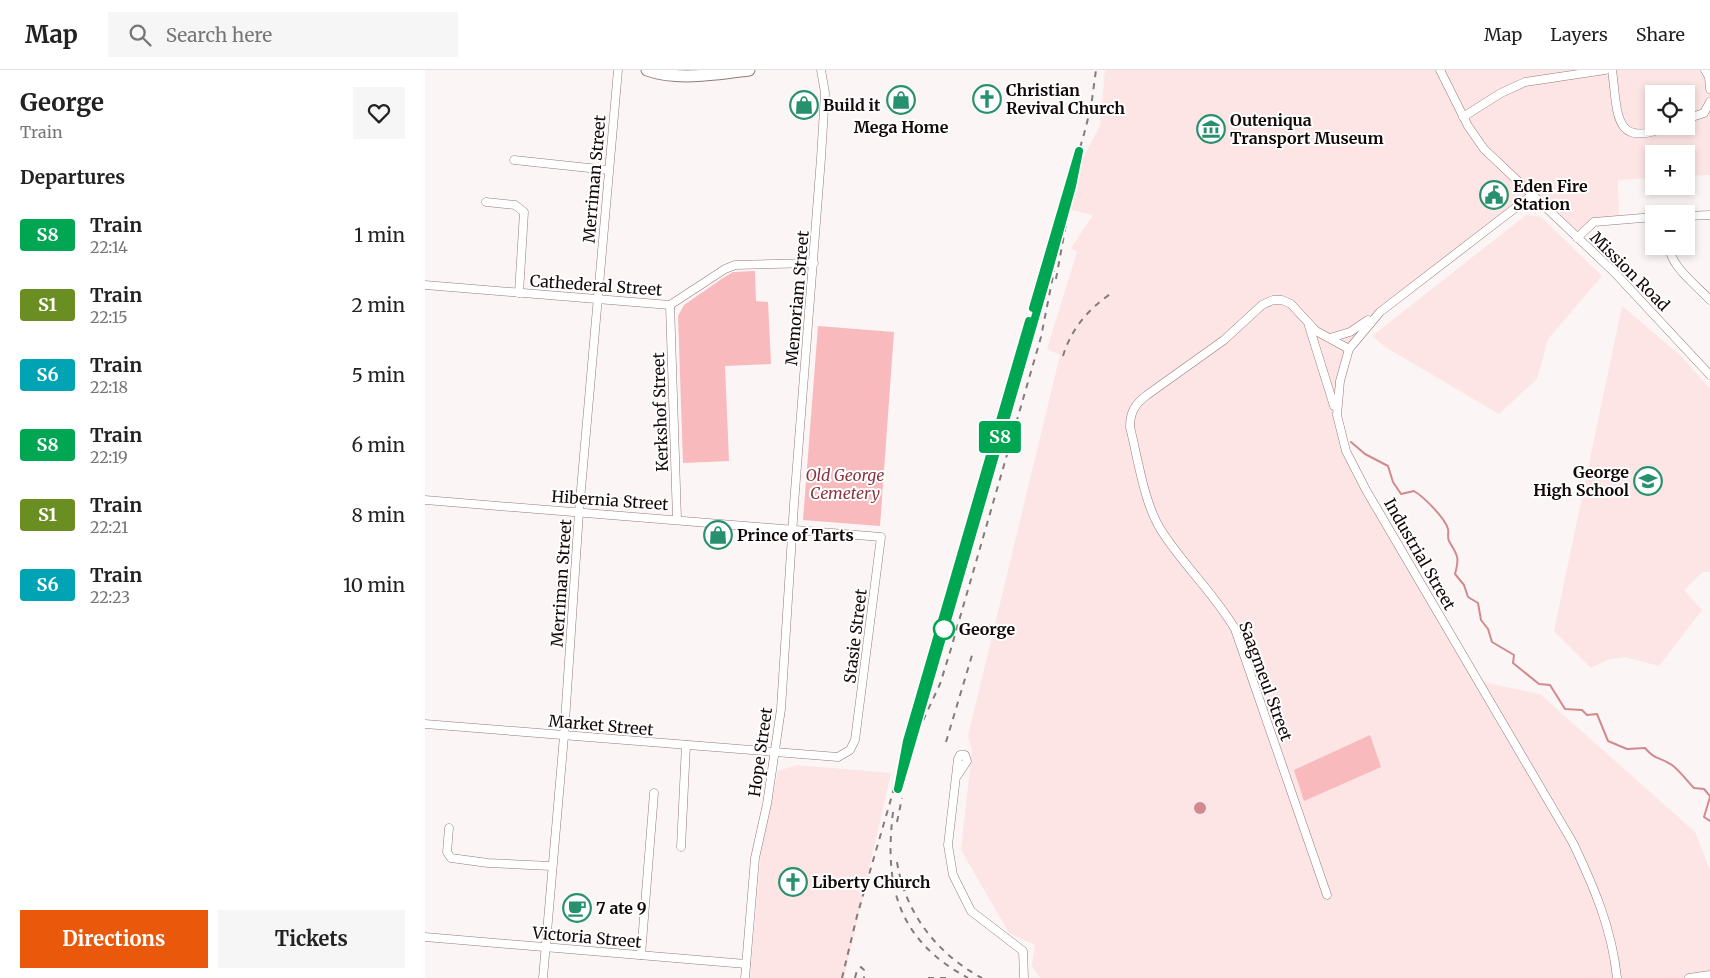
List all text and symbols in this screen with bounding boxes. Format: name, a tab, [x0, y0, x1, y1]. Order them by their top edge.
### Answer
search box	[108, 12, 458, 57]
text: Map	[25, 19, 78, 50]
icon: search	[126, 21, 154, 49]
text: Search here	[166, 23, 272, 47]
text: Map	[1484, 23, 1522, 46]
text: Layers	[1550, 23, 1608, 46]
text: Share	[1636, 23, 1685, 46]
place label: Christian Revival Church	[1006, 80, 1125, 118]
church icon: Christian Revival Church	[972, 84, 1002, 114]
shop icon: Mega Home	[886, 85, 916, 115]
map controls	[1645, 85, 1695, 255]
button: locate	[1645, 85, 1695, 135]
text: George	[20, 87, 104, 118]
button: heart	[353, 87, 405, 139]
shop icon: Build it	[789, 90, 819, 120]
place label: Build it	[823, 95, 881, 115]
place label: Outeniqua Transport Museum	[1230, 110, 1384, 148]
street label: Merriman Street	[578, 113, 610, 244]
museum icon: Outeniqua Transport Museum	[1196, 114, 1226, 144]
place label: Mega Home	[854, 117, 949, 137]
text: Train	[20, 122, 63, 142]
button: +	[1645, 145, 1695, 195]
text: Departures	[20, 165, 125, 189]
place label: Eden Fire Station	[1513, 176, 1588, 214]
public building icon: Eden Fire Station	[1479, 180, 1509, 210]
button: −	[1645, 205, 1695, 255]
text: Train	[90, 213, 142, 237]
text: S8	[36, 223, 59, 246]
text: 1 min	[354, 223, 405, 247]
street label: Mission Road	[1586, 227, 1674, 315]
street label: Memoriam Street	[781, 229, 813, 366]
text: 22:14	[90, 237, 128, 257]
street label: Cathederal Street	[529, 270, 664, 300]
text: Train	[90, 283, 142, 307]
text: S1	[38, 293, 57, 316]
text: 2 min	[352, 293, 405, 317]
text: 22:15	[90, 307, 128, 327]
street label: Kerkshof Street	[648, 351, 672, 472]
text: Train	[90, 353, 142, 377]
text: S6	[36, 363, 59, 386]
text: 5 min	[352, 363, 405, 387]
text: 22:18	[90, 377, 128, 397]
line badge: S8	[977, 421, 1023, 453]
text: Train	[90, 423, 142, 447]
text: S8	[989, 425, 1011, 448]
text: S8	[36, 433, 59, 456]
text: 6 min	[351, 433, 405, 457]
text: 22:19	[90, 447, 128, 467]
place label: George High School	[1533, 462, 1629, 500]
park label: Old George Cemetery	[806, 465, 884, 503]
school or university icon: George High School	[1633, 466, 1663, 496]
street label: Hibernia Street	[551, 486, 670, 514]
text: Train	[90, 493, 142, 517]
street label: Industrial Street	[1380, 495, 1460, 614]
text: S1	[38, 503, 57, 526]
text: 8 min	[352, 503, 405, 527]
text: 22:21	[90, 517, 128, 537]
street label: Merriman Street	[547, 518, 576, 648]
shop icon: Prince of Tarts	[703, 520, 733, 550]
place label: Prince of Tarts	[737, 525, 854, 545]
text: Train	[90, 563, 142, 587]
text: S6	[36, 573, 59, 596]
text: 10 min	[343, 573, 405, 597]
text: 22:23	[90, 587, 130, 607]
street label: Stasie Street	[839, 587, 871, 684]
marker: George	[933, 618, 955, 640]
street label: Saagmeul Street	[1235, 618, 1297, 744]
place label: George	[959, 619, 1015, 639]
street label: Hope Street	[744, 705, 776, 798]
street label: Market Street	[548, 710, 655, 740]
church icon: Liberty Church	[778, 867, 808, 897]
place label: Liberty Church	[812, 872, 931, 892]
cafe icon: 7 ate 9	[562, 893, 592, 923]
place label: 7 ate 9	[596, 898, 647, 918]
button: Directions	[20, 910, 208, 968]
button: Tickets	[218, 910, 405, 968]
street label: Victoria Street	[531, 922, 643, 952]

